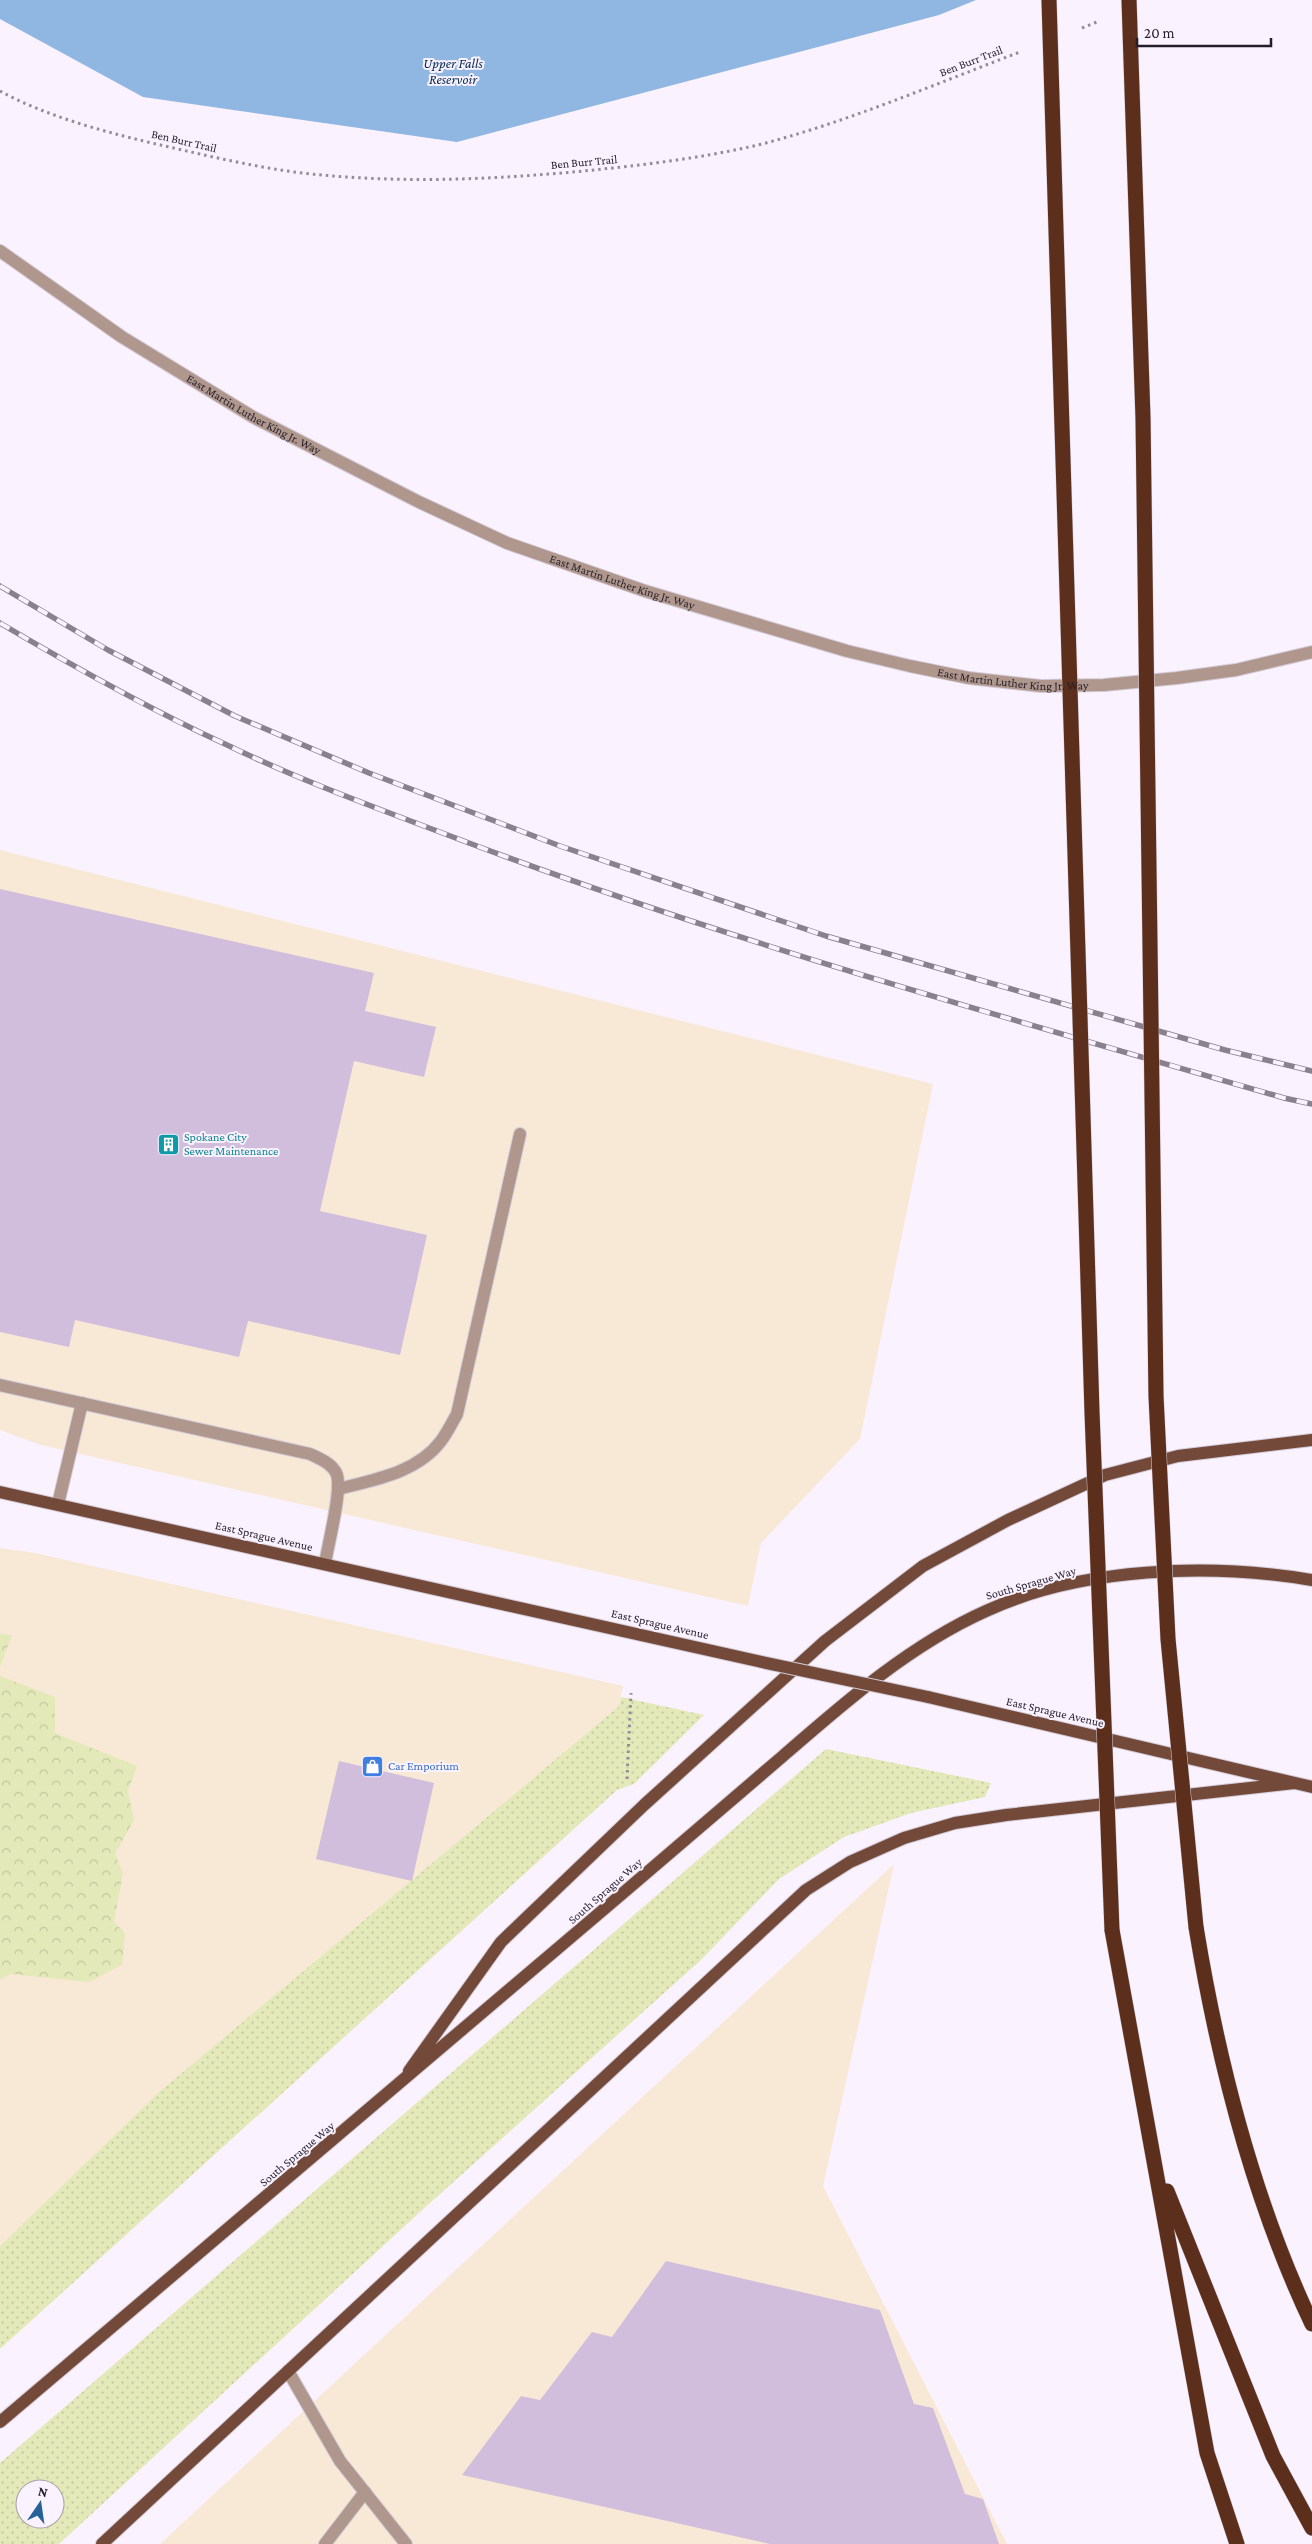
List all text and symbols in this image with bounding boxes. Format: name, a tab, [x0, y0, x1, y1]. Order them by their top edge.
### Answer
scale bar	[1137, 15, 1271, 47]
text: 20 m	[1144, 25, 1175, 41]
street label: Ben Burr Trail	[937, 43, 1005, 79]
water label: Upper Falls Reservoir	[423, 55, 483, 87]
street label: Ben Burr Trail	[150, 127, 218, 155]
street label: Ben Burr Trail	[550, 152, 618, 172]
street label: East Martin Luther King Jr. Way	[184, 371, 324, 458]
street label: East Martin Luther King Jr. Way	[548, 551, 697, 613]
street label: East Martin Luther King Jr. Way	[936, 665, 1089, 693]
place label: Spokane City Sewer Maintenance	[184, 1130, 278, 1158]
building icon: Spokane City Sewer Maintenance	[156, 1132, 180, 1156]
street label: East Sprague Avenue	[214, 1518, 314, 1554]
street label: South Sprague Way	[984, 1563, 1078, 1603]
street label: East Sprague Avenue	[610, 1606, 710, 1642]
street label: East Sprague Avenue	[1005, 1694, 1105, 1730]
shop icon: Car Emporium	[360, 1754, 384, 1778]
place label: Car Emporium	[388, 1759, 459, 1773]
street label: South Sprague Way	[565, 1855, 645, 1927]
street label: South Sprague Way	[257, 2118, 338, 2189]
north arrow	[15, 2479, 65, 2529]
text: N	[36, 2482, 50, 2500]

